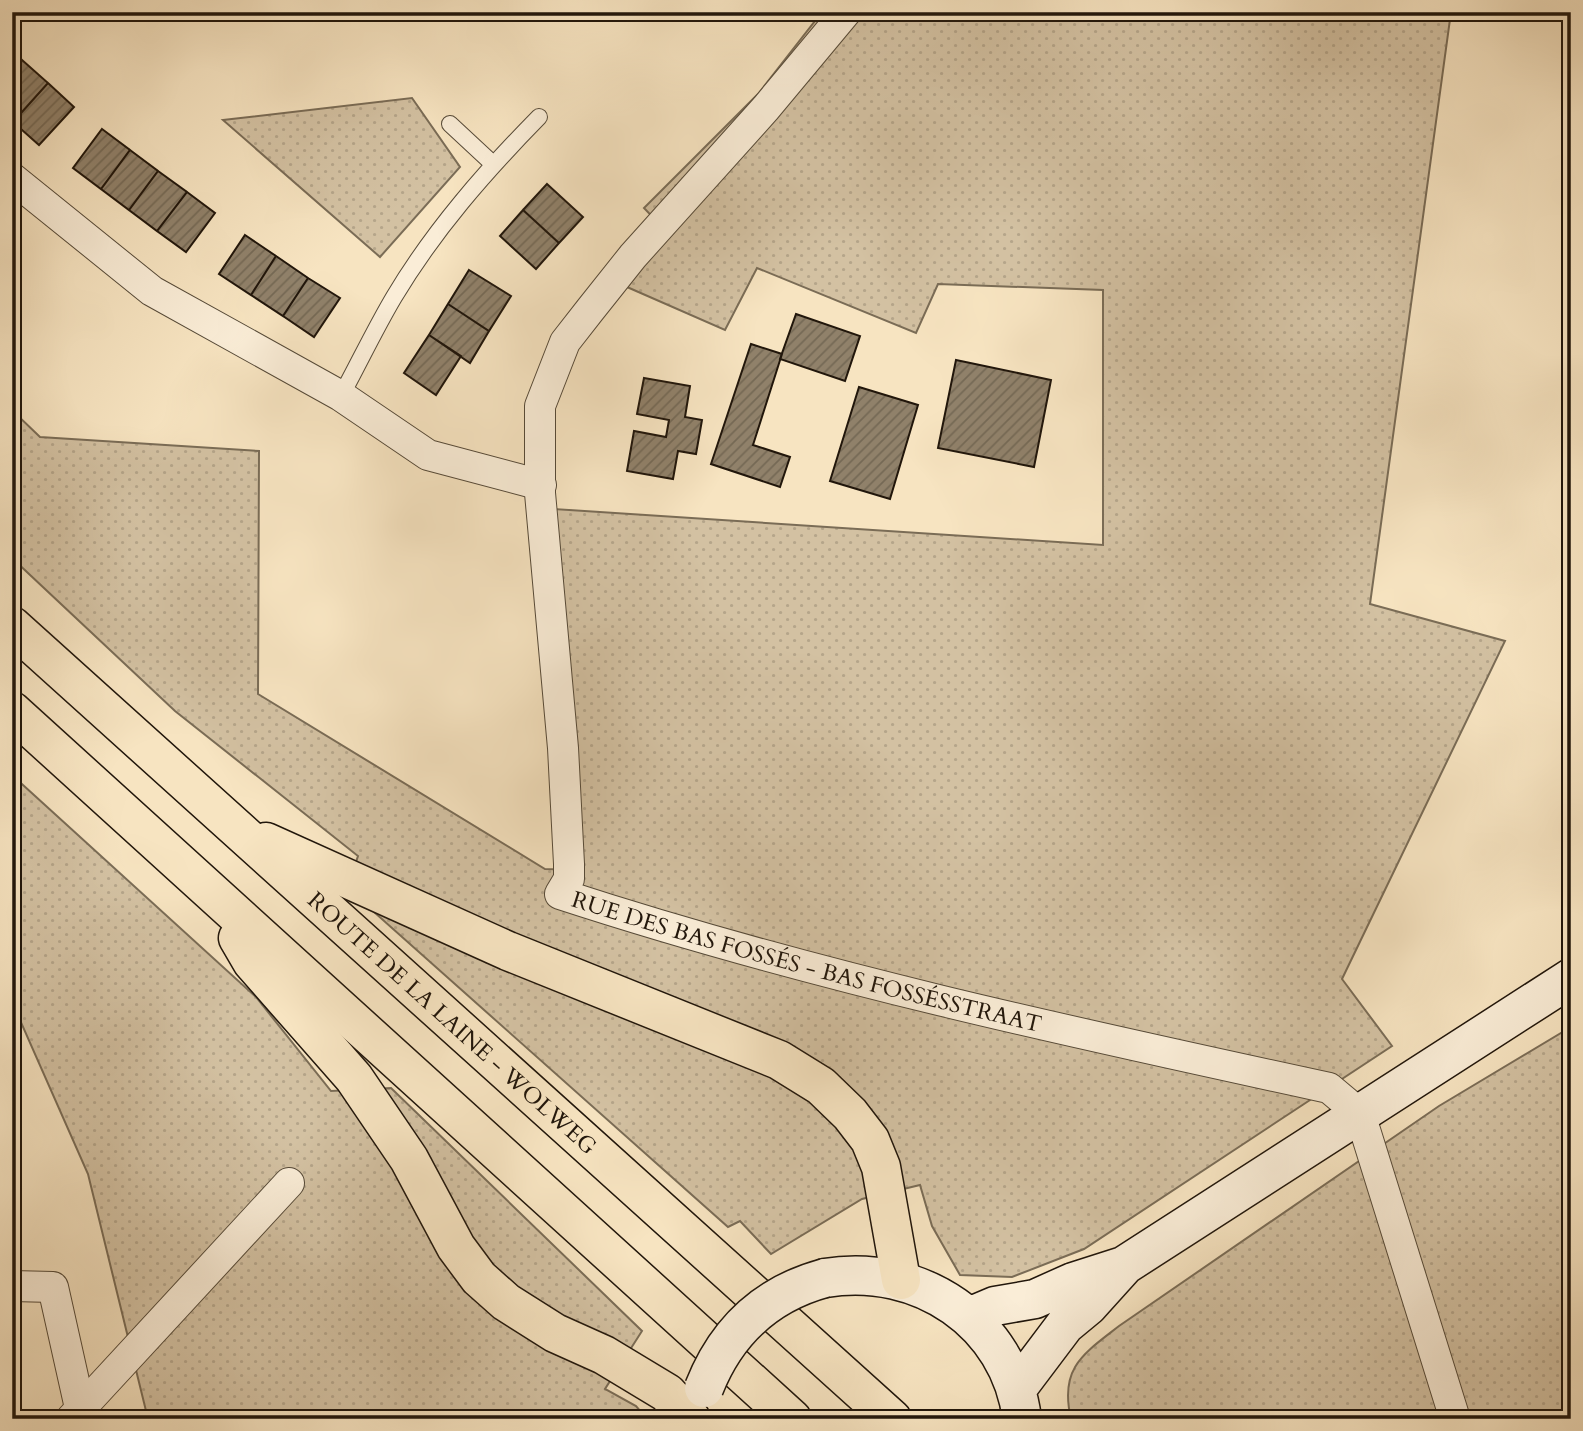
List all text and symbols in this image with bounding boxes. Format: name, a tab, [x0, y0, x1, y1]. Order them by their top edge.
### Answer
street label: RUE DES BAS FOSSÉS - BAS FOSSÉSSTRAAT	[568, 884, 1045, 1040]
street label: ROUTE DE LA LAINE - WOLWEG	[301, 885, 603, 1162]

